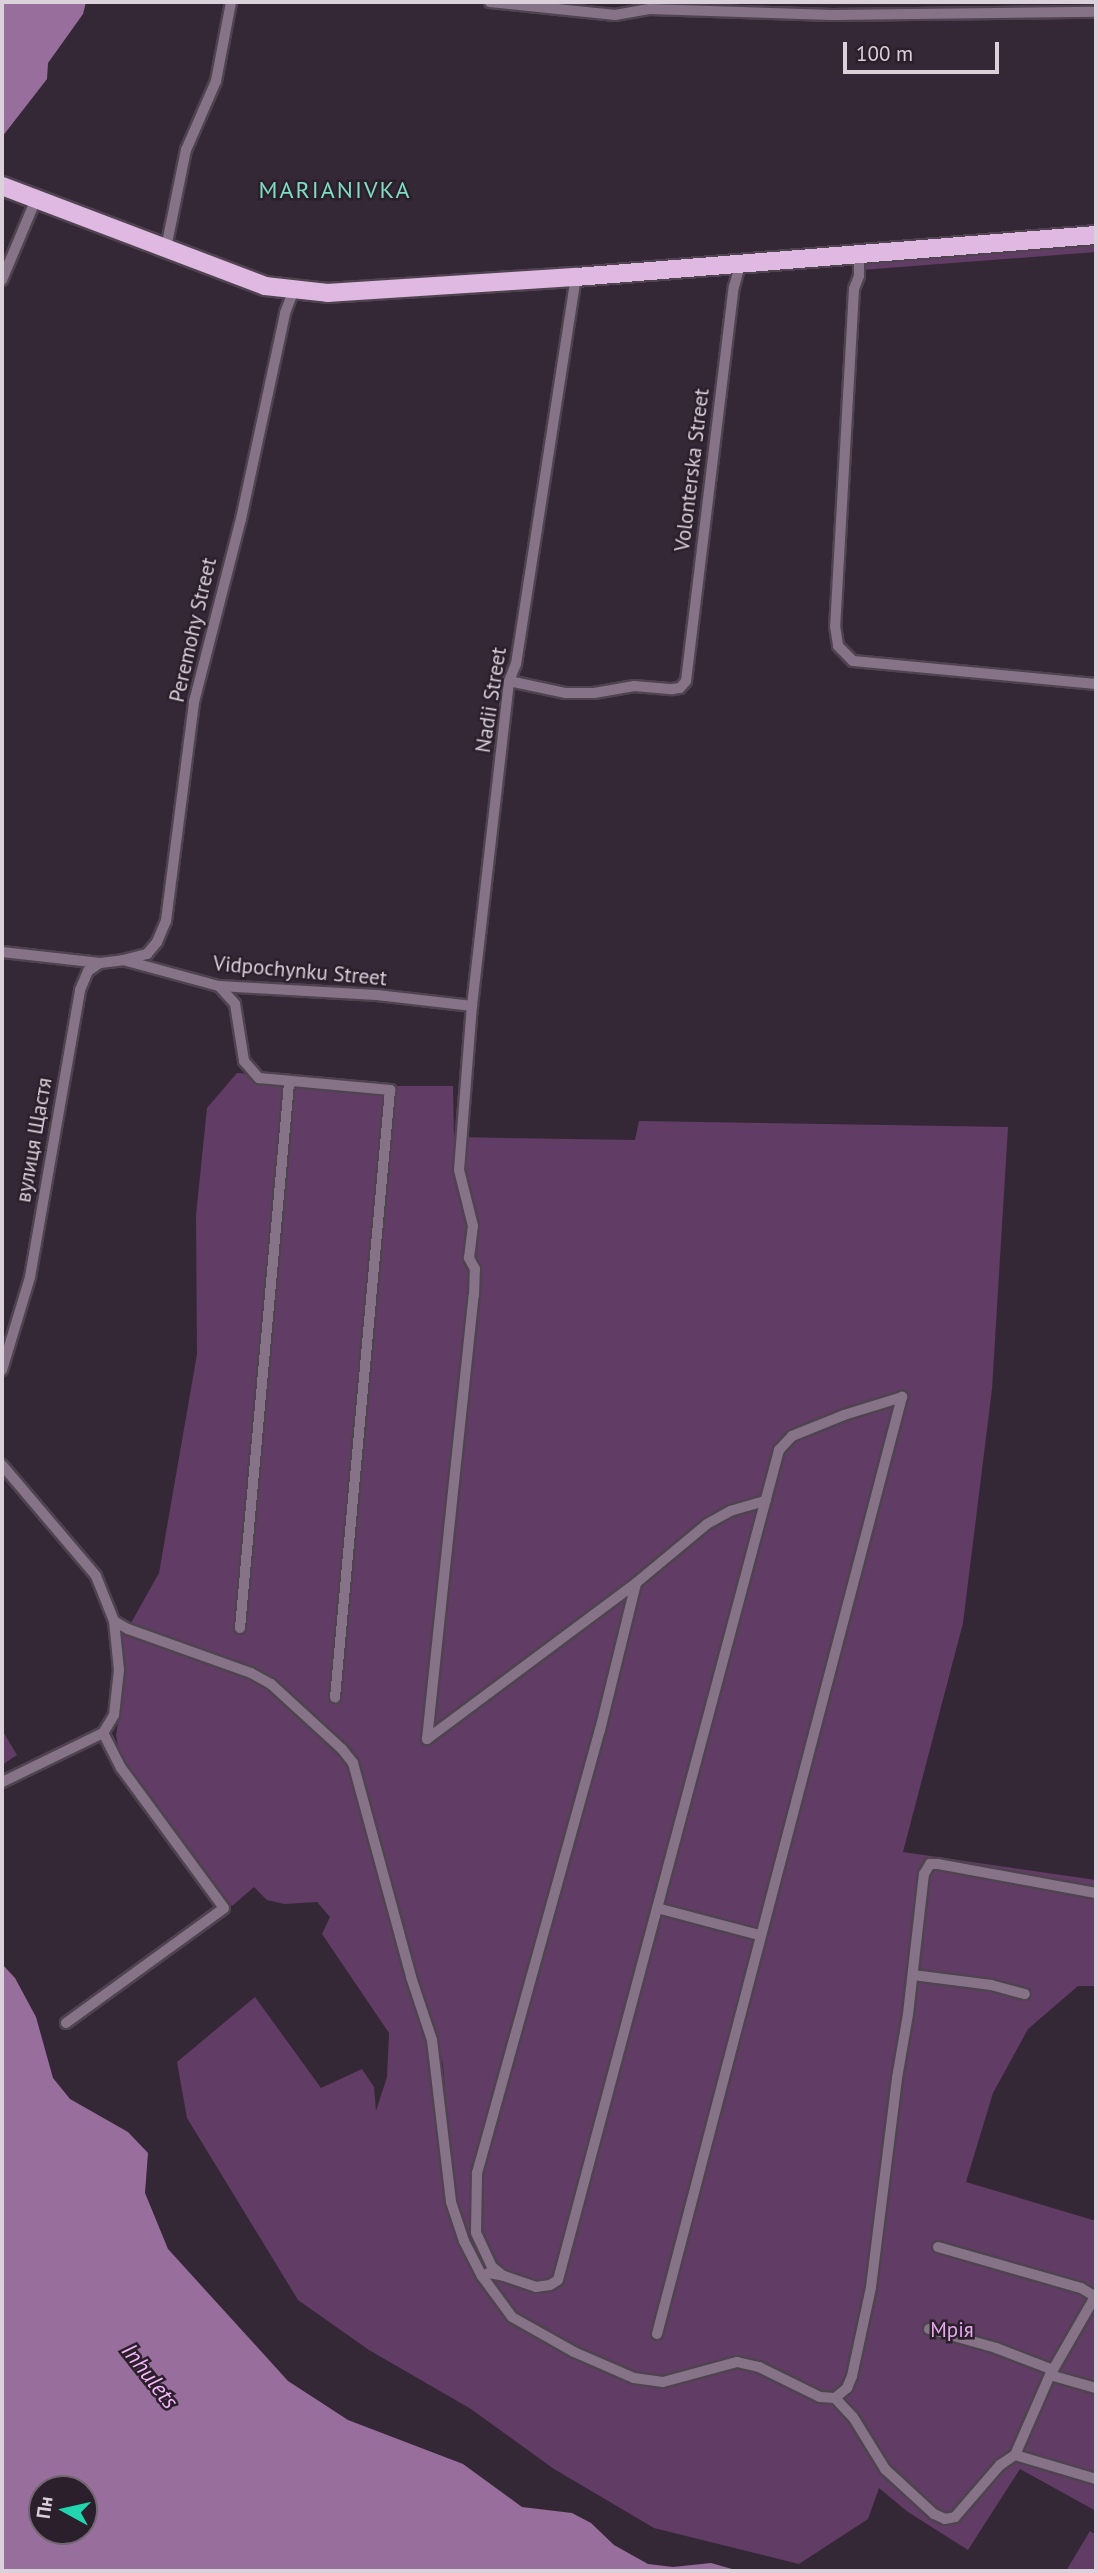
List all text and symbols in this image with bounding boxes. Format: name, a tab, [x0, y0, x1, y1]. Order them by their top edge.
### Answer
scale bar	[846, 28, 1002, 72]
text: 100 m	[856, 40, 913, 67]
district label: MARIANIVKA	[260, 176, 410, 204]
street label: Volonterska Street	[669, 387, 715, 553]
street label: Peremohy Street	[164, 555, 222, 705]
street label: Nadii Street	[470, 646, 512, 754]
street label: Vidpochynku Street	[212, 951, 388, 991]
street label: вулиця Щастя	[11, 1076, 57, 1204]
park label: Мрія	[930, 2317, 974, 2343]
water label: Inhulets	[116, 2338, 184, 2414]
north arrow	[28, 2475, 98, 2545]
text: Пн	[31, 2495, 58, 2520]

